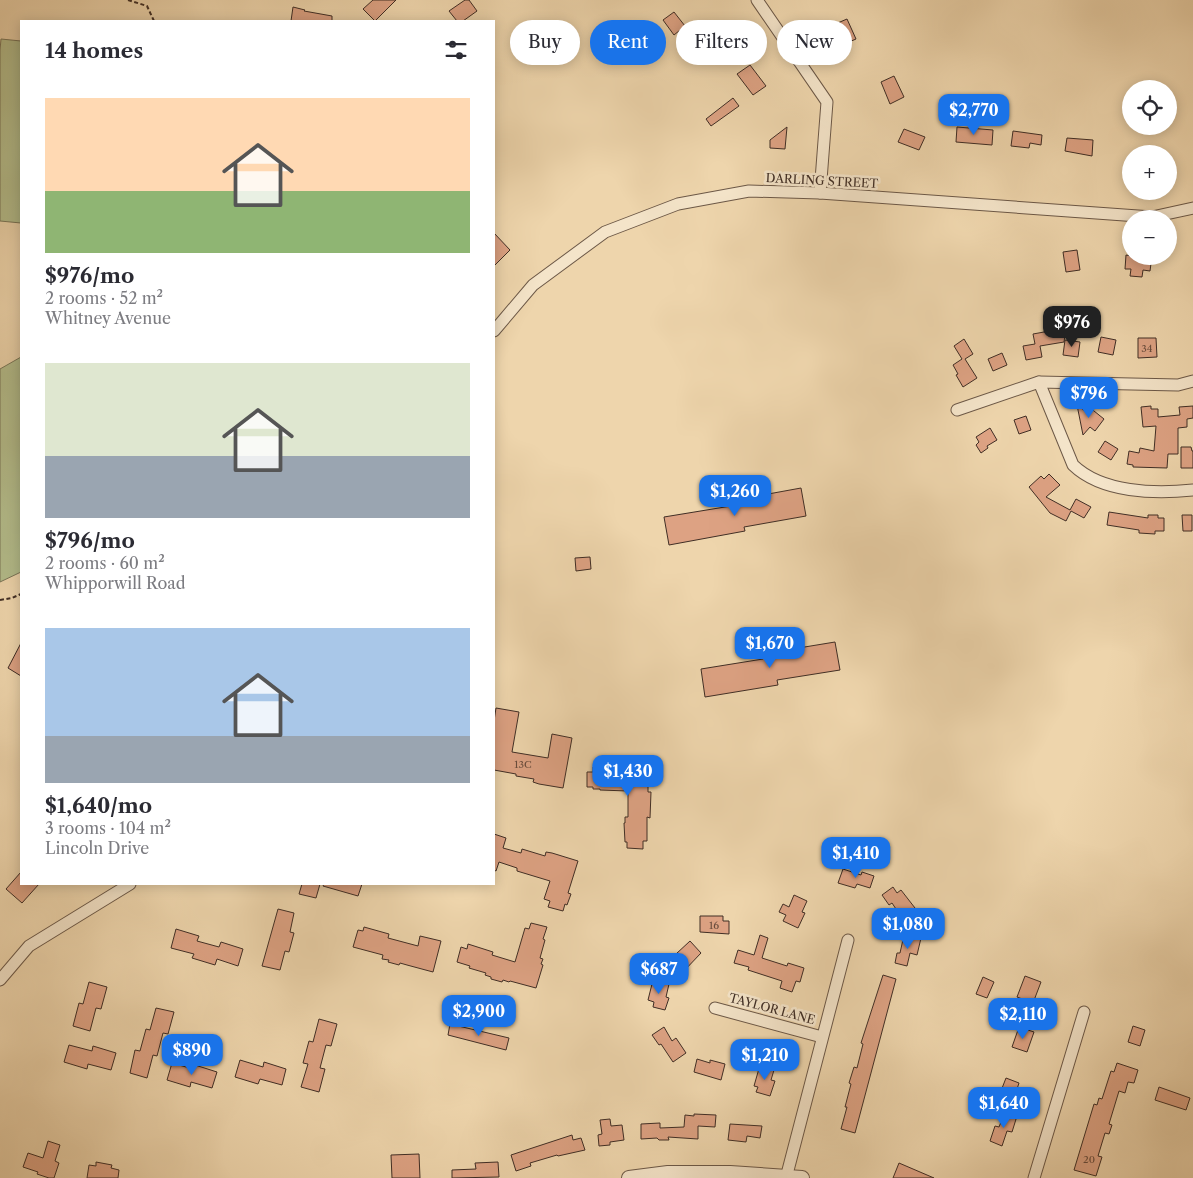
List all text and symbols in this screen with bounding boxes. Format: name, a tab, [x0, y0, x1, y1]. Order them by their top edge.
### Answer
chip: Buy	[510, 20, 580, 65]
chip: Rent	[590, 20, 666, 65]
chip: Filters	[676, 20, 767, 65]
chip: New	[777, 20, 852, 65]
icon: filters	[442, 36, 470, 64]
text: 14 homes	[45, 38, 143, 63]
map controls	[1122, 80, 1177, 265]
button: locate	[1122, 80, 1177, 135]
pin: $2,770	[933, 94, 1015, 136]
text: $2,770	[949, 100, 999, 120]
icon: home	[213, 130, 303, 220]
button: +	[1122, 145, 1177, 200]
street label: DARLING STREET	[765, 170, 879, 191]
button: −	[1122, 210, 1177, 265]
text: $976/mo	[45, 263, 134, 288]
text: 2 rooms · 52 m²	[45, 288, 163, 308]
pin: $976	[1042, 306, 1102, 348]
text: Whitney Avenue	[45, 308, 171, 328]
text: $976	[1054, 312, 1090, 332]
house number: 34	[1141, 342, 1153, 355]
pin: $796	[1059, 376, 1119, 419]
text: $796	[1071, 383, 1107, 403]
icon: home	[213, 395, 303, 485]
pin: $1,260	[694, 474, 776, 517]
text: $1,260	[710, 481, 760, 501]
text: $796/mo	[45, 528, 135, 553]
text: 2 rooms · 60 m²	[45, 553, 165, 573]
text: Whipporwill Road	[45, 573, 186, 593]
pin: $1,670	[729, 626, 811, 669]
text: $1,670	[746, 633, 794, 653]
icon: home	[213, 660, 303, 750]
pin: $1,430	[587, 754, 669, 797]
house number: 13C	[514, 758, 532, 771]
text: $1,430	[603, 761, 653, 781]
text: $1,640/mo	[45, 793, 152, 818]
text: 3 rooms · 104 m²	[45, 818, 171, 838]
pin: $1,410	[815, 836, 897, 879]
text: Lincoln Drive	[45, 838, 149, 858]
text: $1,410	[832, 843, 880, 863]
pin: $1,080	[867, 908, 949, 950]
text: $1,080	[883, 914, 933, 934]
house number: 16	[709, 919, 719, 932]
pin: $687	[629, 952, 689, 995]
text: $687	[641, 959, 677, 979]
street label: TAYLOR LANE	[727, 990, 817, 1027]
pin: $2,900	[438, 994, 520, 1037]
pin: $2,110	[982, 998, 1064, 1040]
text: $2,900	[453, 1001, 505, 1021]
text: $2,110	[999, 1004, 1047, 1024]
pin: $890	[162, 1034, 222, 1076]
pin: $1,210	[724, 1038, 806, 1081]
text: $890	[173, 1040, 211, 1060]
text: $1,210	[741, 1045, 789, 1065]
pin: $1,640	[963, 1086, 1045, 1129]
text: $1,640	[979, 1093, 1029, 1113]
house number: 20	[1083, 1153, 1095, 1166]

